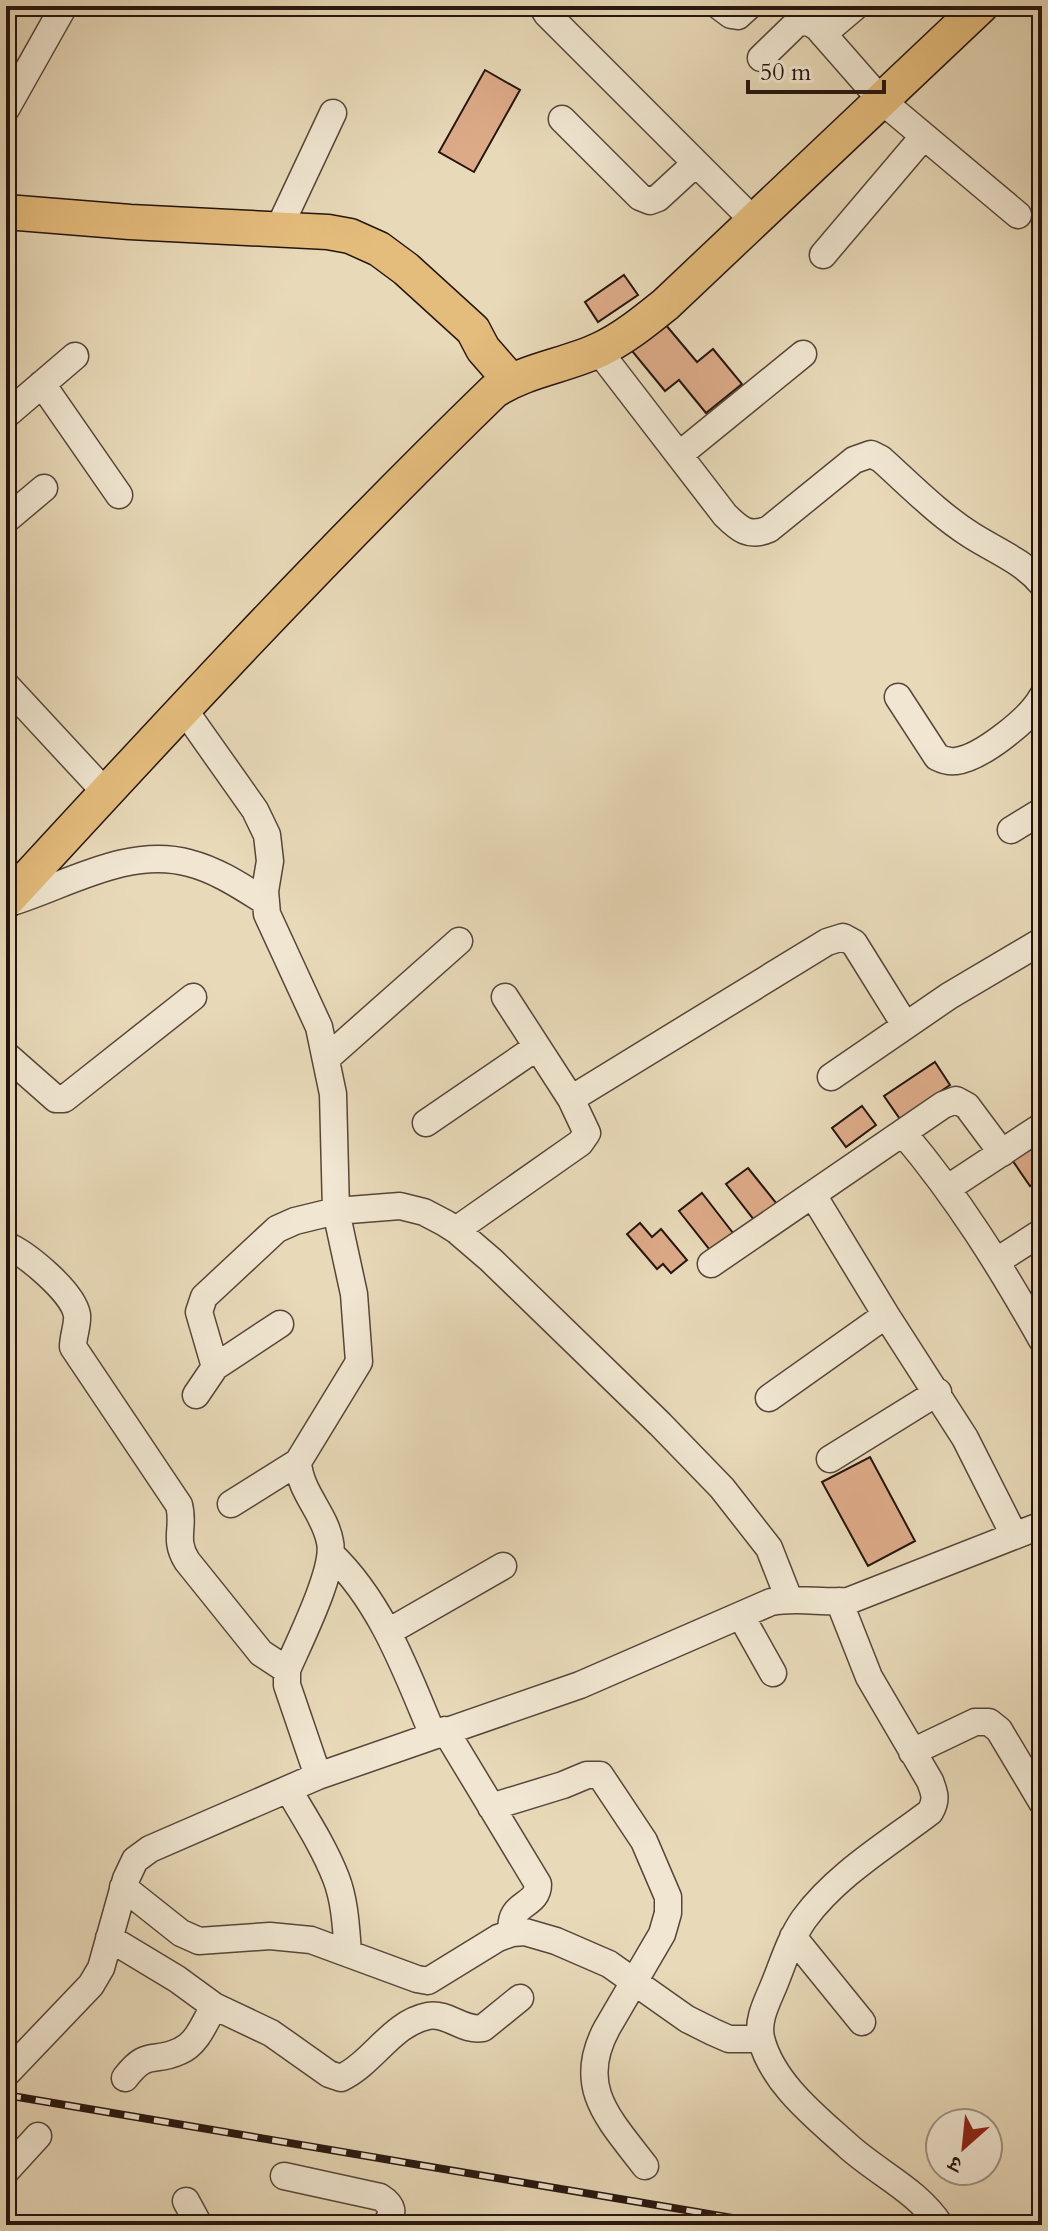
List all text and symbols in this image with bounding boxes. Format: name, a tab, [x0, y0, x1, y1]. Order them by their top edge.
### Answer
scale bar	[748, 44, 884, 94]
text: 50 m	[760, 56, 812, 89]
north arrow	[924, 2107, 1004, 2187]
text: उ	[942, 2147, 969, 2181]

